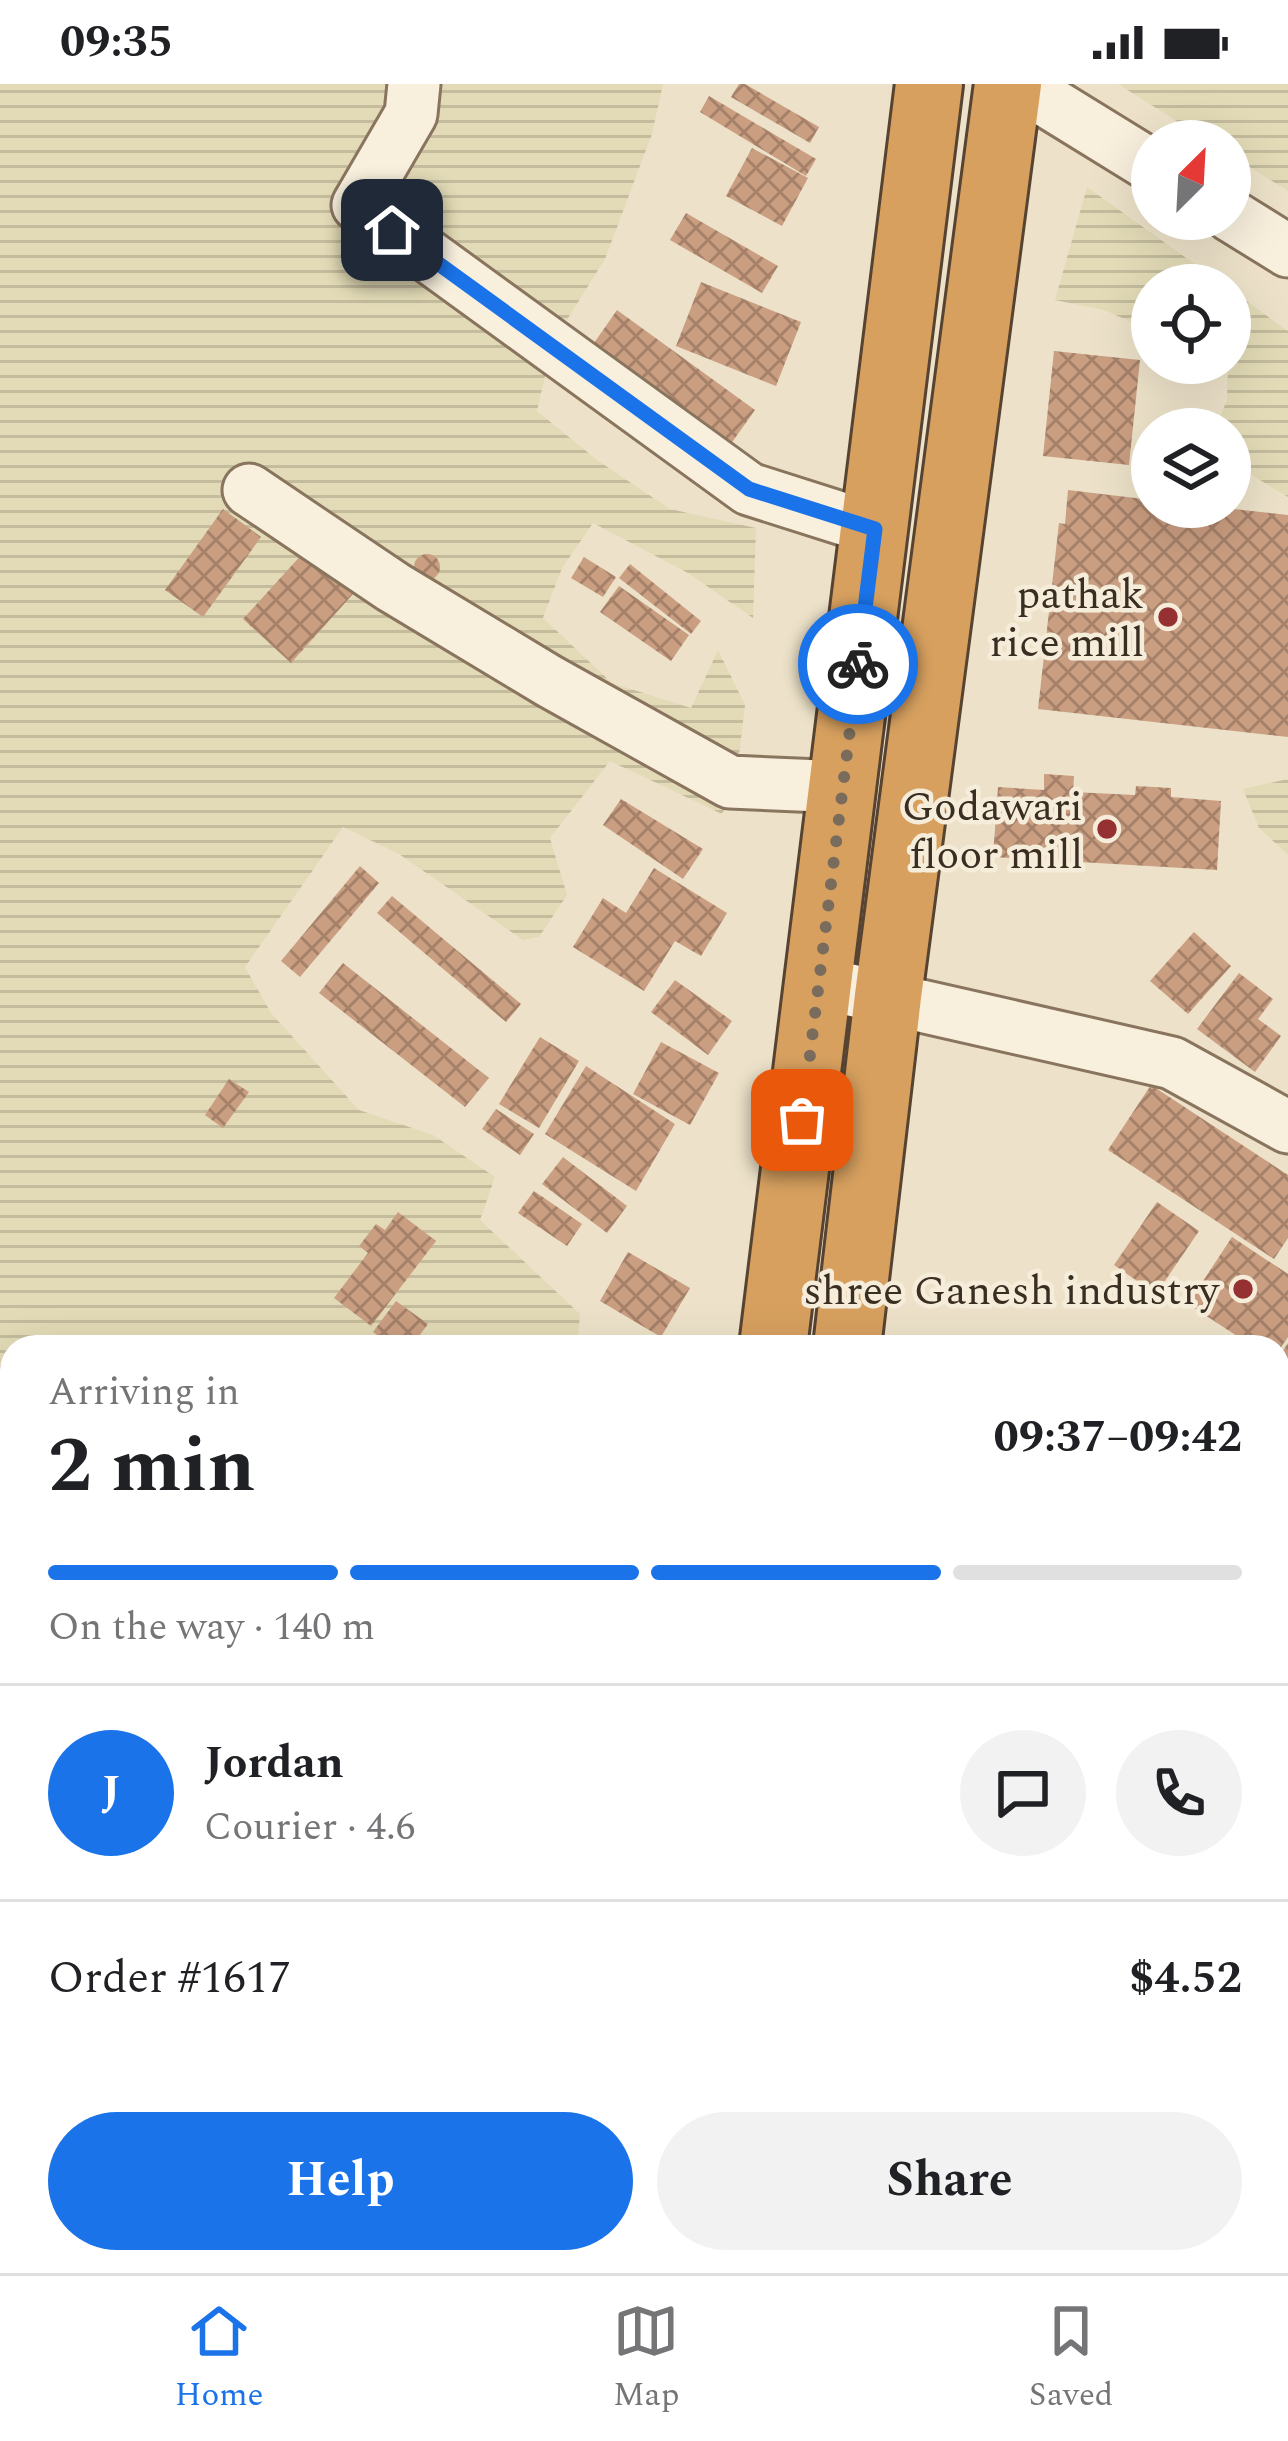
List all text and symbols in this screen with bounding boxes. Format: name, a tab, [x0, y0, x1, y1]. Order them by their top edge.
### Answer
text: 09:35	[60, 8, 173, 77]
north arrow	[1131, 120, 1251, 240]
map controls	[1131, 120, 1251, 528]
pin	[341, 179, 443, 281]
icon: home	[359, 197, 425, 263]
button: locate	[1131, 264, 1251, 384]
button: layers	[1131, 408, 1251, 528]
place label: pathak rice mill	[989, 564, 1144, 675]
courier	[798, 604, 918, 724]
marker: pathak rice mill	[1155, 604, 1181, 630]
icon: bike	[825, 631, 891, 697]
place label: Godawari floor mill	[902, 776, 1083, 887]
marker: Godawari floor mill	[1094, 816, 1120, 842]
pin	[751, 1069, 853, 1171]
icon: bag	[769, 1087, 835, 1153]
place label: shree Ganesh industry	[803, 1260, 1221, 1323]
marker: shree Ganesh industry	[1230, 1276, 1256, 1302]
text: Arriving in	[48, 1363, 240, 1422]
text: 09:37–09:42	[993, 1403, 1242, 1472]
text: 2 min	[48, 1407, 256, 1526]
text: On the way · 140 m	[48, 1598, 375, 1657]
text: Jordan	[204, 1729, 344, 1798]
button: chat	[960, 1730, 1086, 1856]
button: phone	[1116, 1730, 1242, 1856]
text: J	[101, 1758, 121, 1827]
text: Courier · 4.6	[204, 1798, 415, 1857]
text: Order #1617	[48, 1944, 291, 2013]
text: $4.52	[1129, 1944, 1242, 2013]
button: Help	[48, 2112, 633, 2250]
button: Share	[657, 2112, 1242, 2250]
tab: Home	[175, 2298, 264, 2420]
tab: Map	[613, 2298, 679, 2420]
tab: Saved	[1029, 2298, 1113, 2420]

